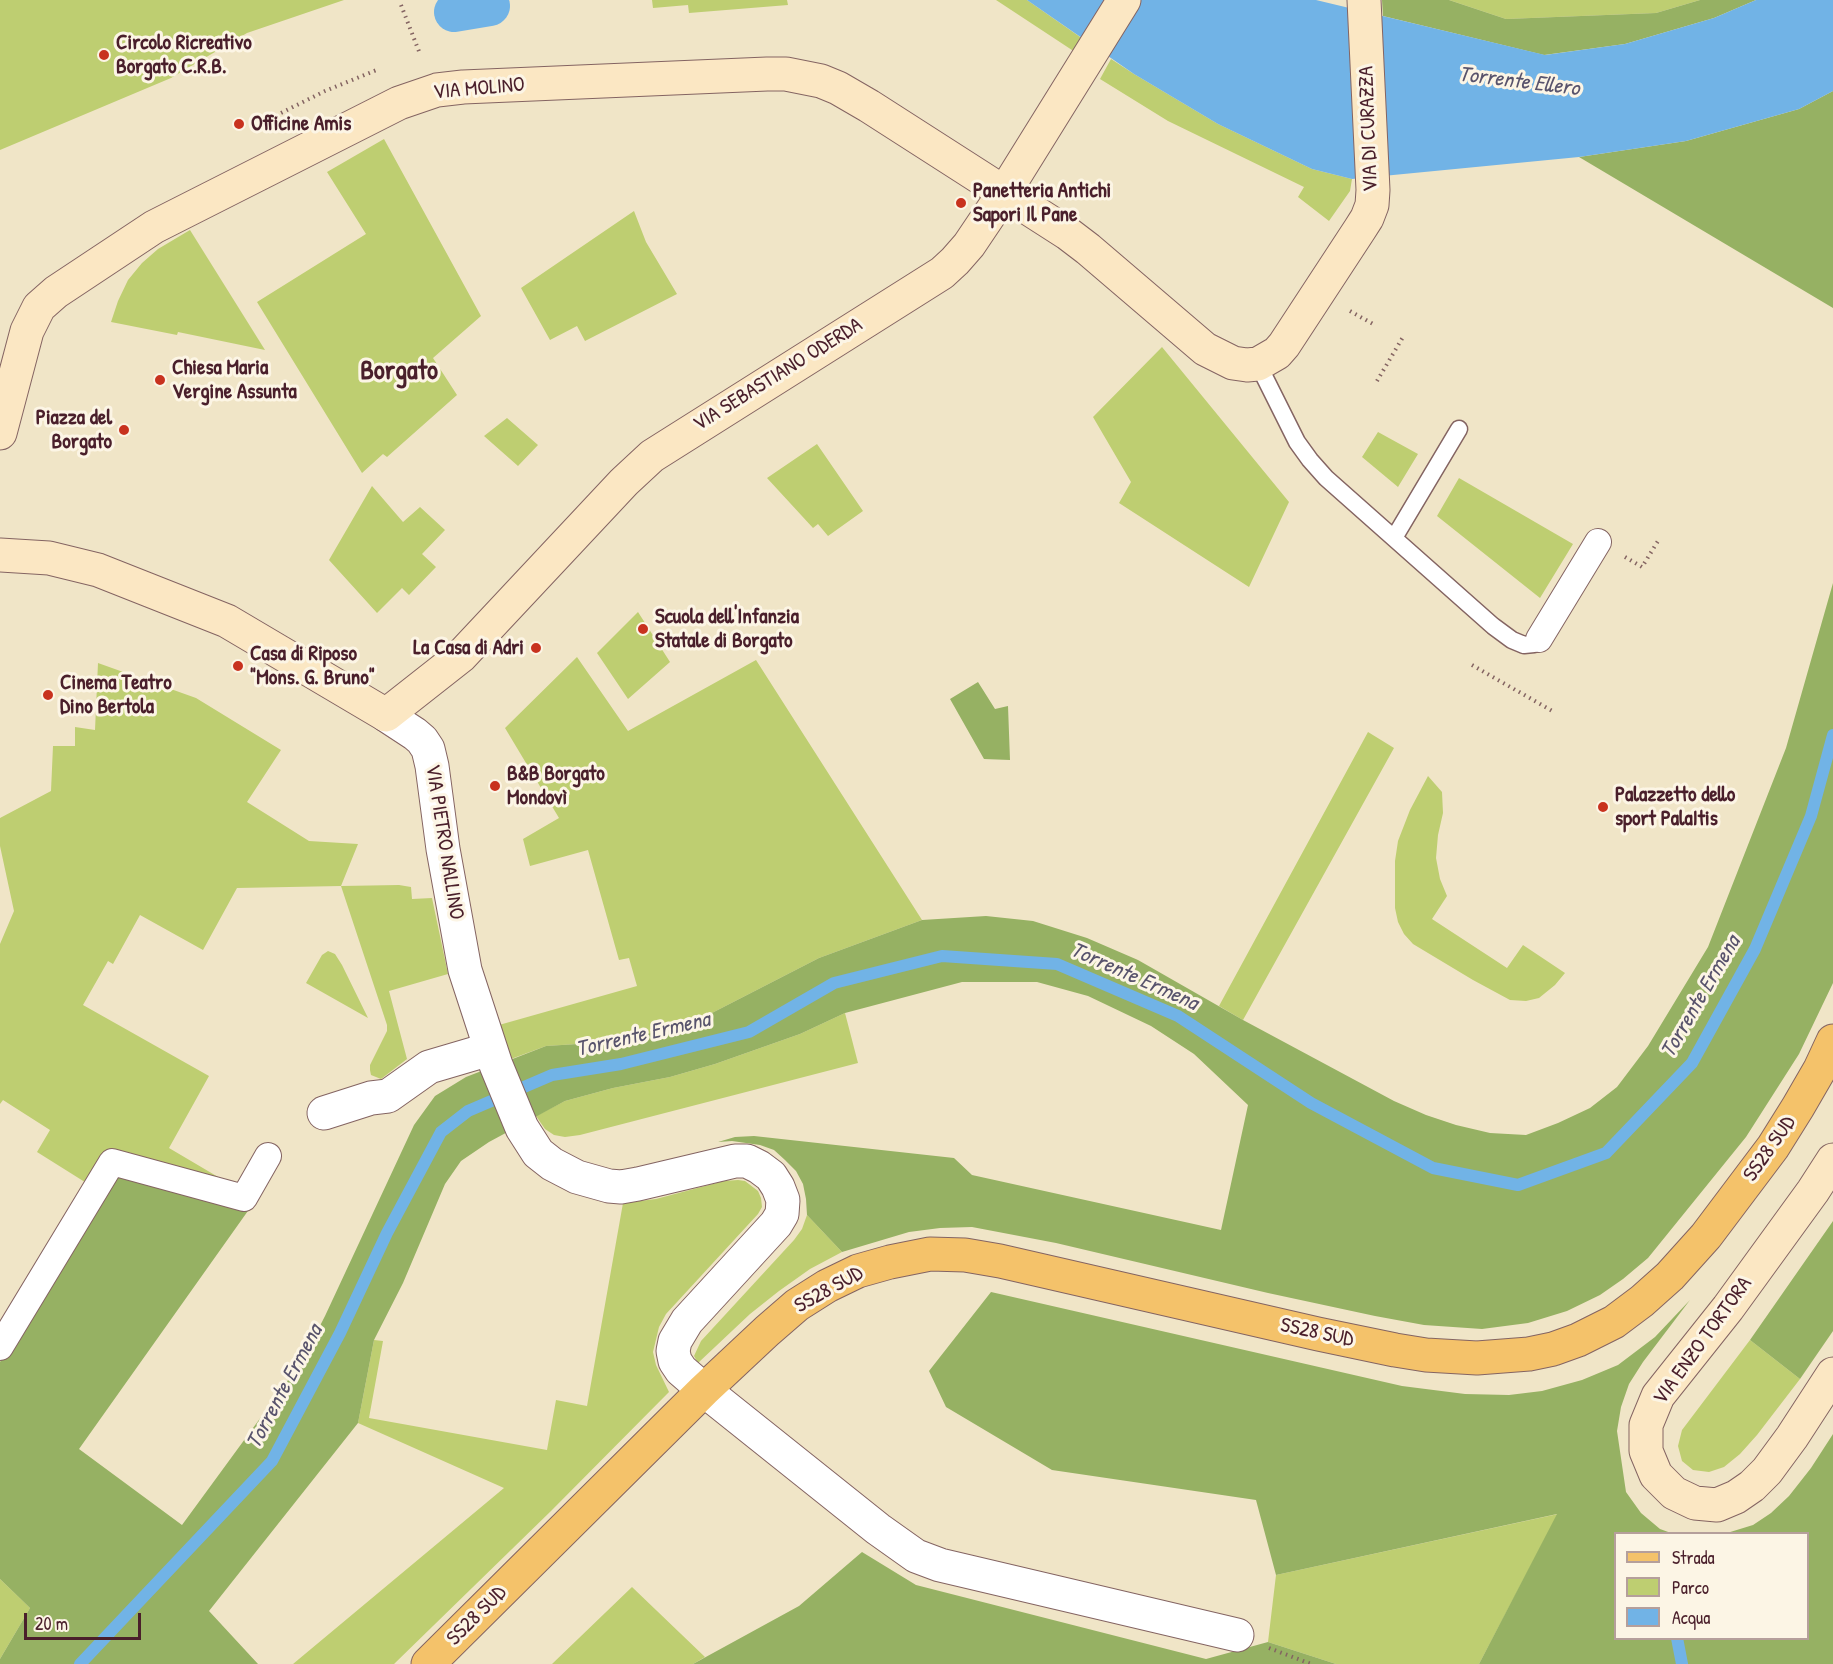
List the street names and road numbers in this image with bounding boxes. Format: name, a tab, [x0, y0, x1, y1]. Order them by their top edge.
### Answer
street label: VIA DI CURAZZA	[1354, 66, 1384, 192]
street label: VIA MOLINO	[432, 72, 526, 106]
street label: VIA SEBASTIANO ODERDA	[689, 313, 867, 437]
street label: VIA PIETRO NALLINO	[419, 763, 469, 921]
street label: SS28 SUD	[1738, 1111, 1802, 1187]
street label: SS28 SUD	[790, 1261, 868, 1319]
street label: VIA ENZO TORTORA	[1648, 1272, 1758, 1410]
street label: SS28 SUD	[1278, 1313, 1356, 1353]
street label: SS28 SUD	[442, 1581, 512, 1651]

